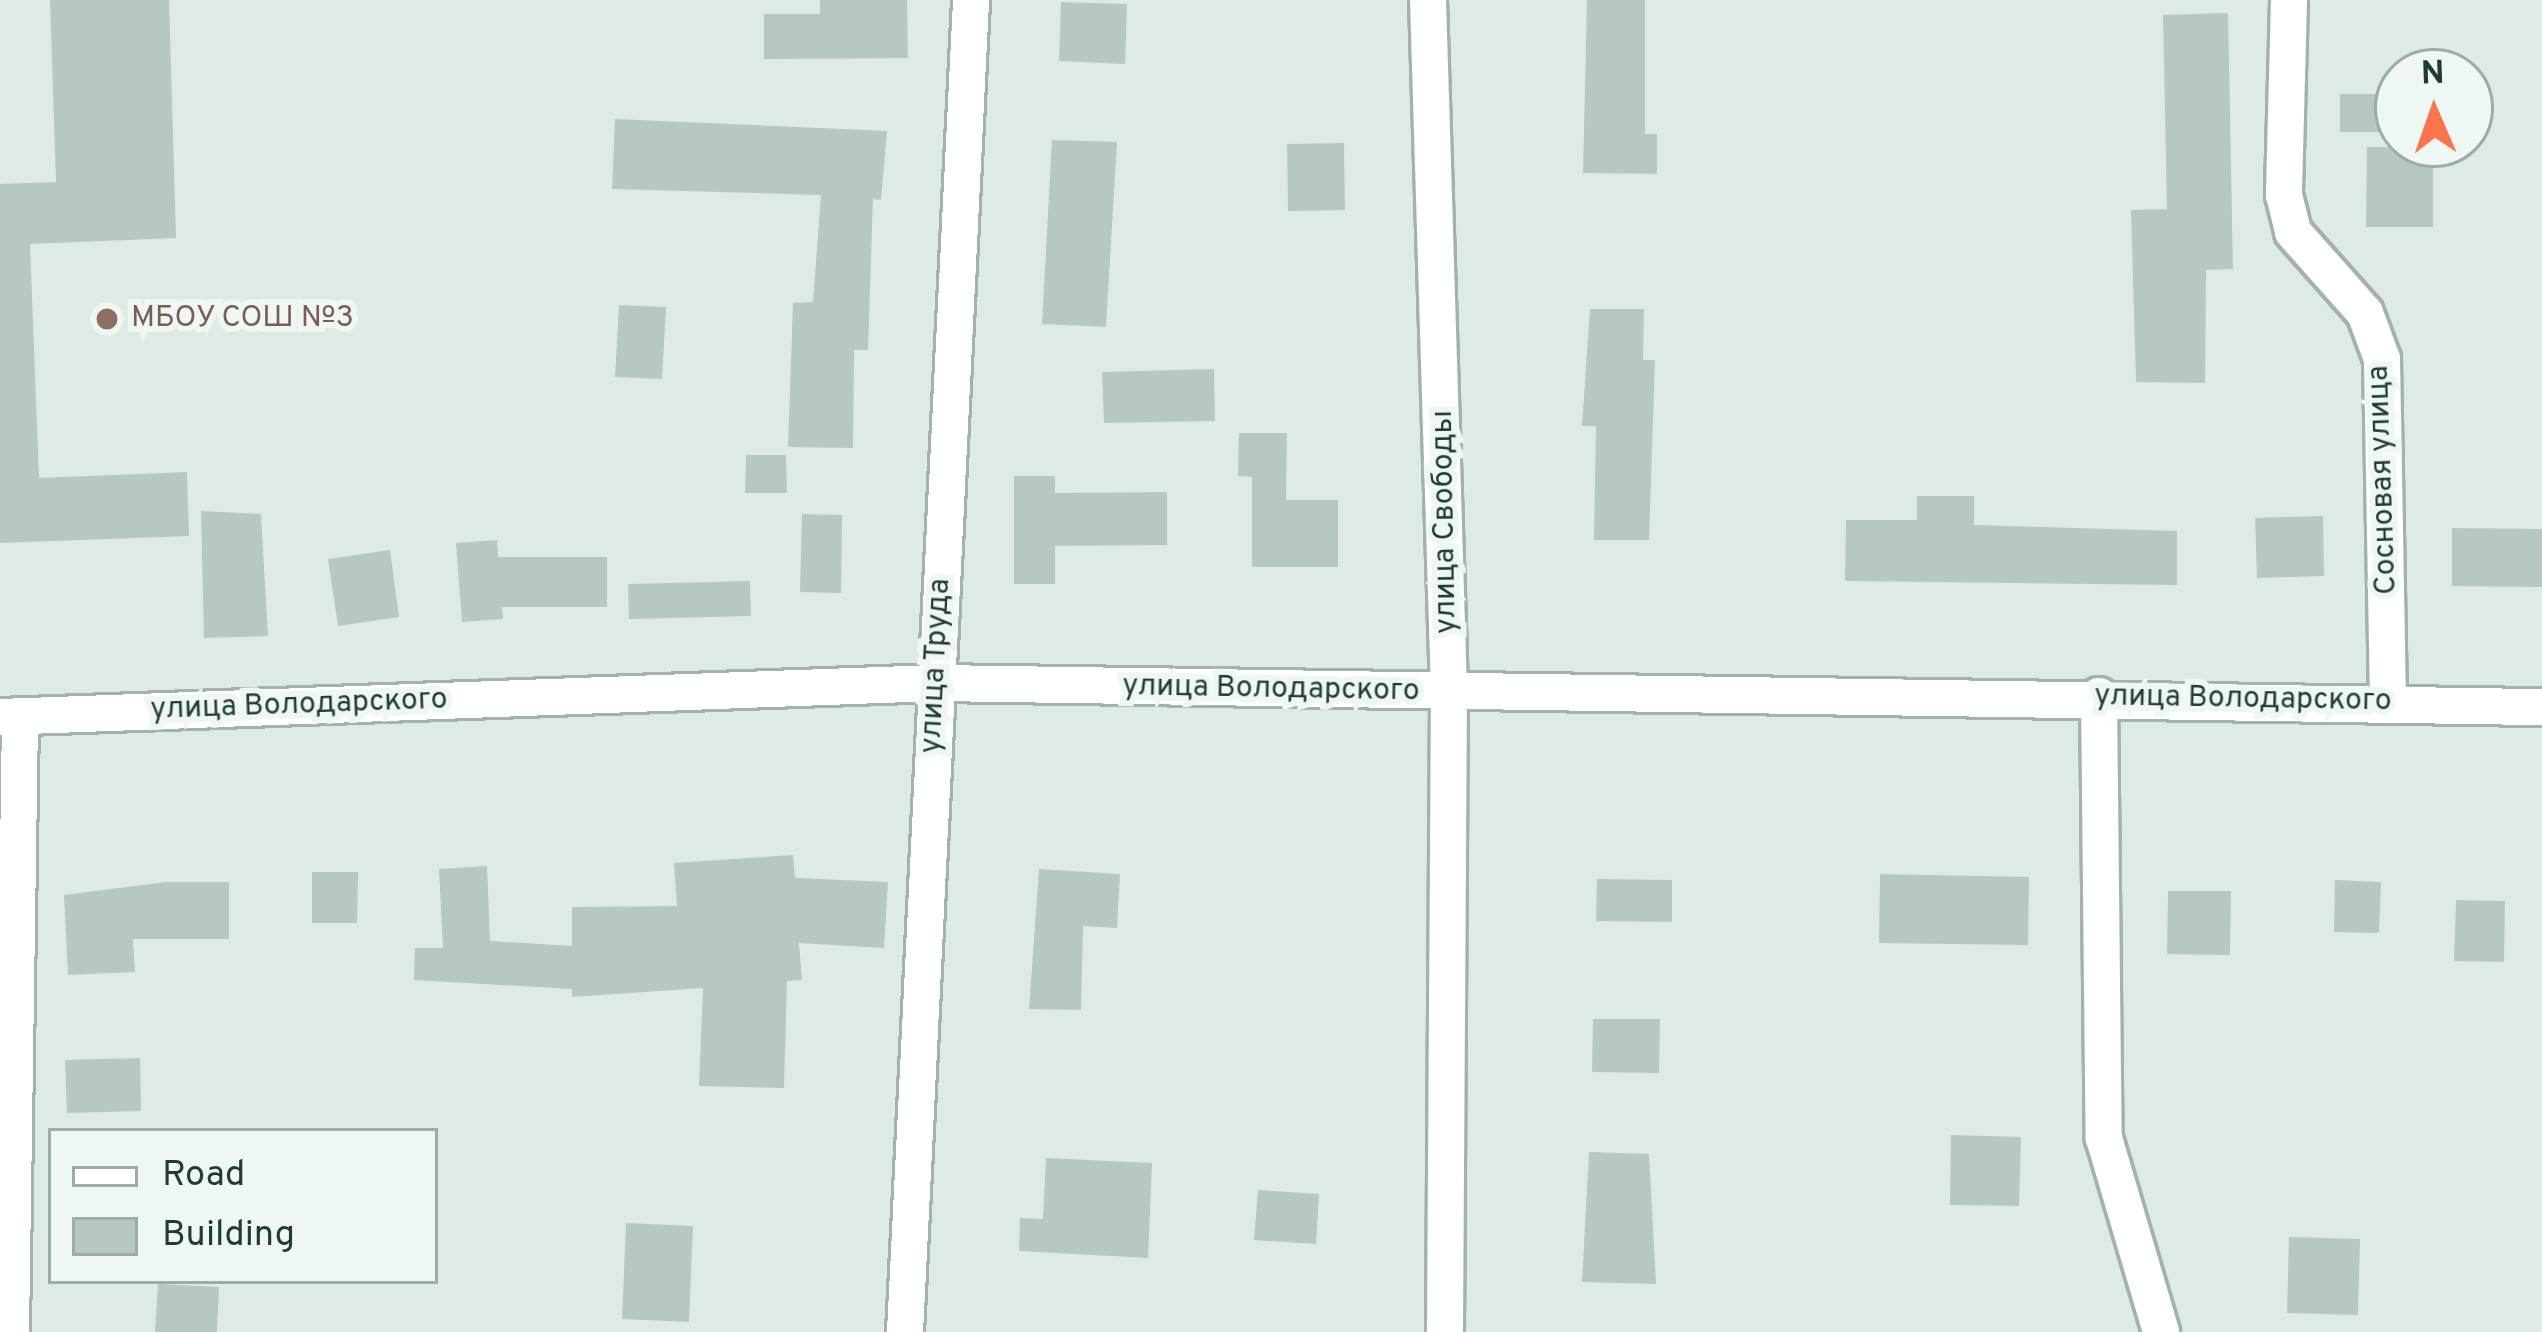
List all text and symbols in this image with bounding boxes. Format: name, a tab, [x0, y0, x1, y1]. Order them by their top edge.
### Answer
north arrow	[2374, 48, 2494, 168]
text: N	[2420, 54, 2445, 96]
place label: МБОУ СОШ №3	[131, 301, 355, 337]
marker: МБОУ СОШ №3	[94, 306, 120, 332]
street label: Сосновая улица	[2362, 365, 2406, 595]
street label: улица Свободы	[1426, 410, 1466, 634]
street label: улица Труда	[914, 577, 960, 755]
street label: улица Володарского	[1122, 669, 1420, 711]
street label: улица Володарского	[2094, 679, 2392, 721]
street label: улица Володарского	[150, 683, 448, 729]
legend	[48, 1128, 438, 1284]
text: Road	[162, 1153, 245, 1199]
text: Building	[162, 1213, 295, 1259]

